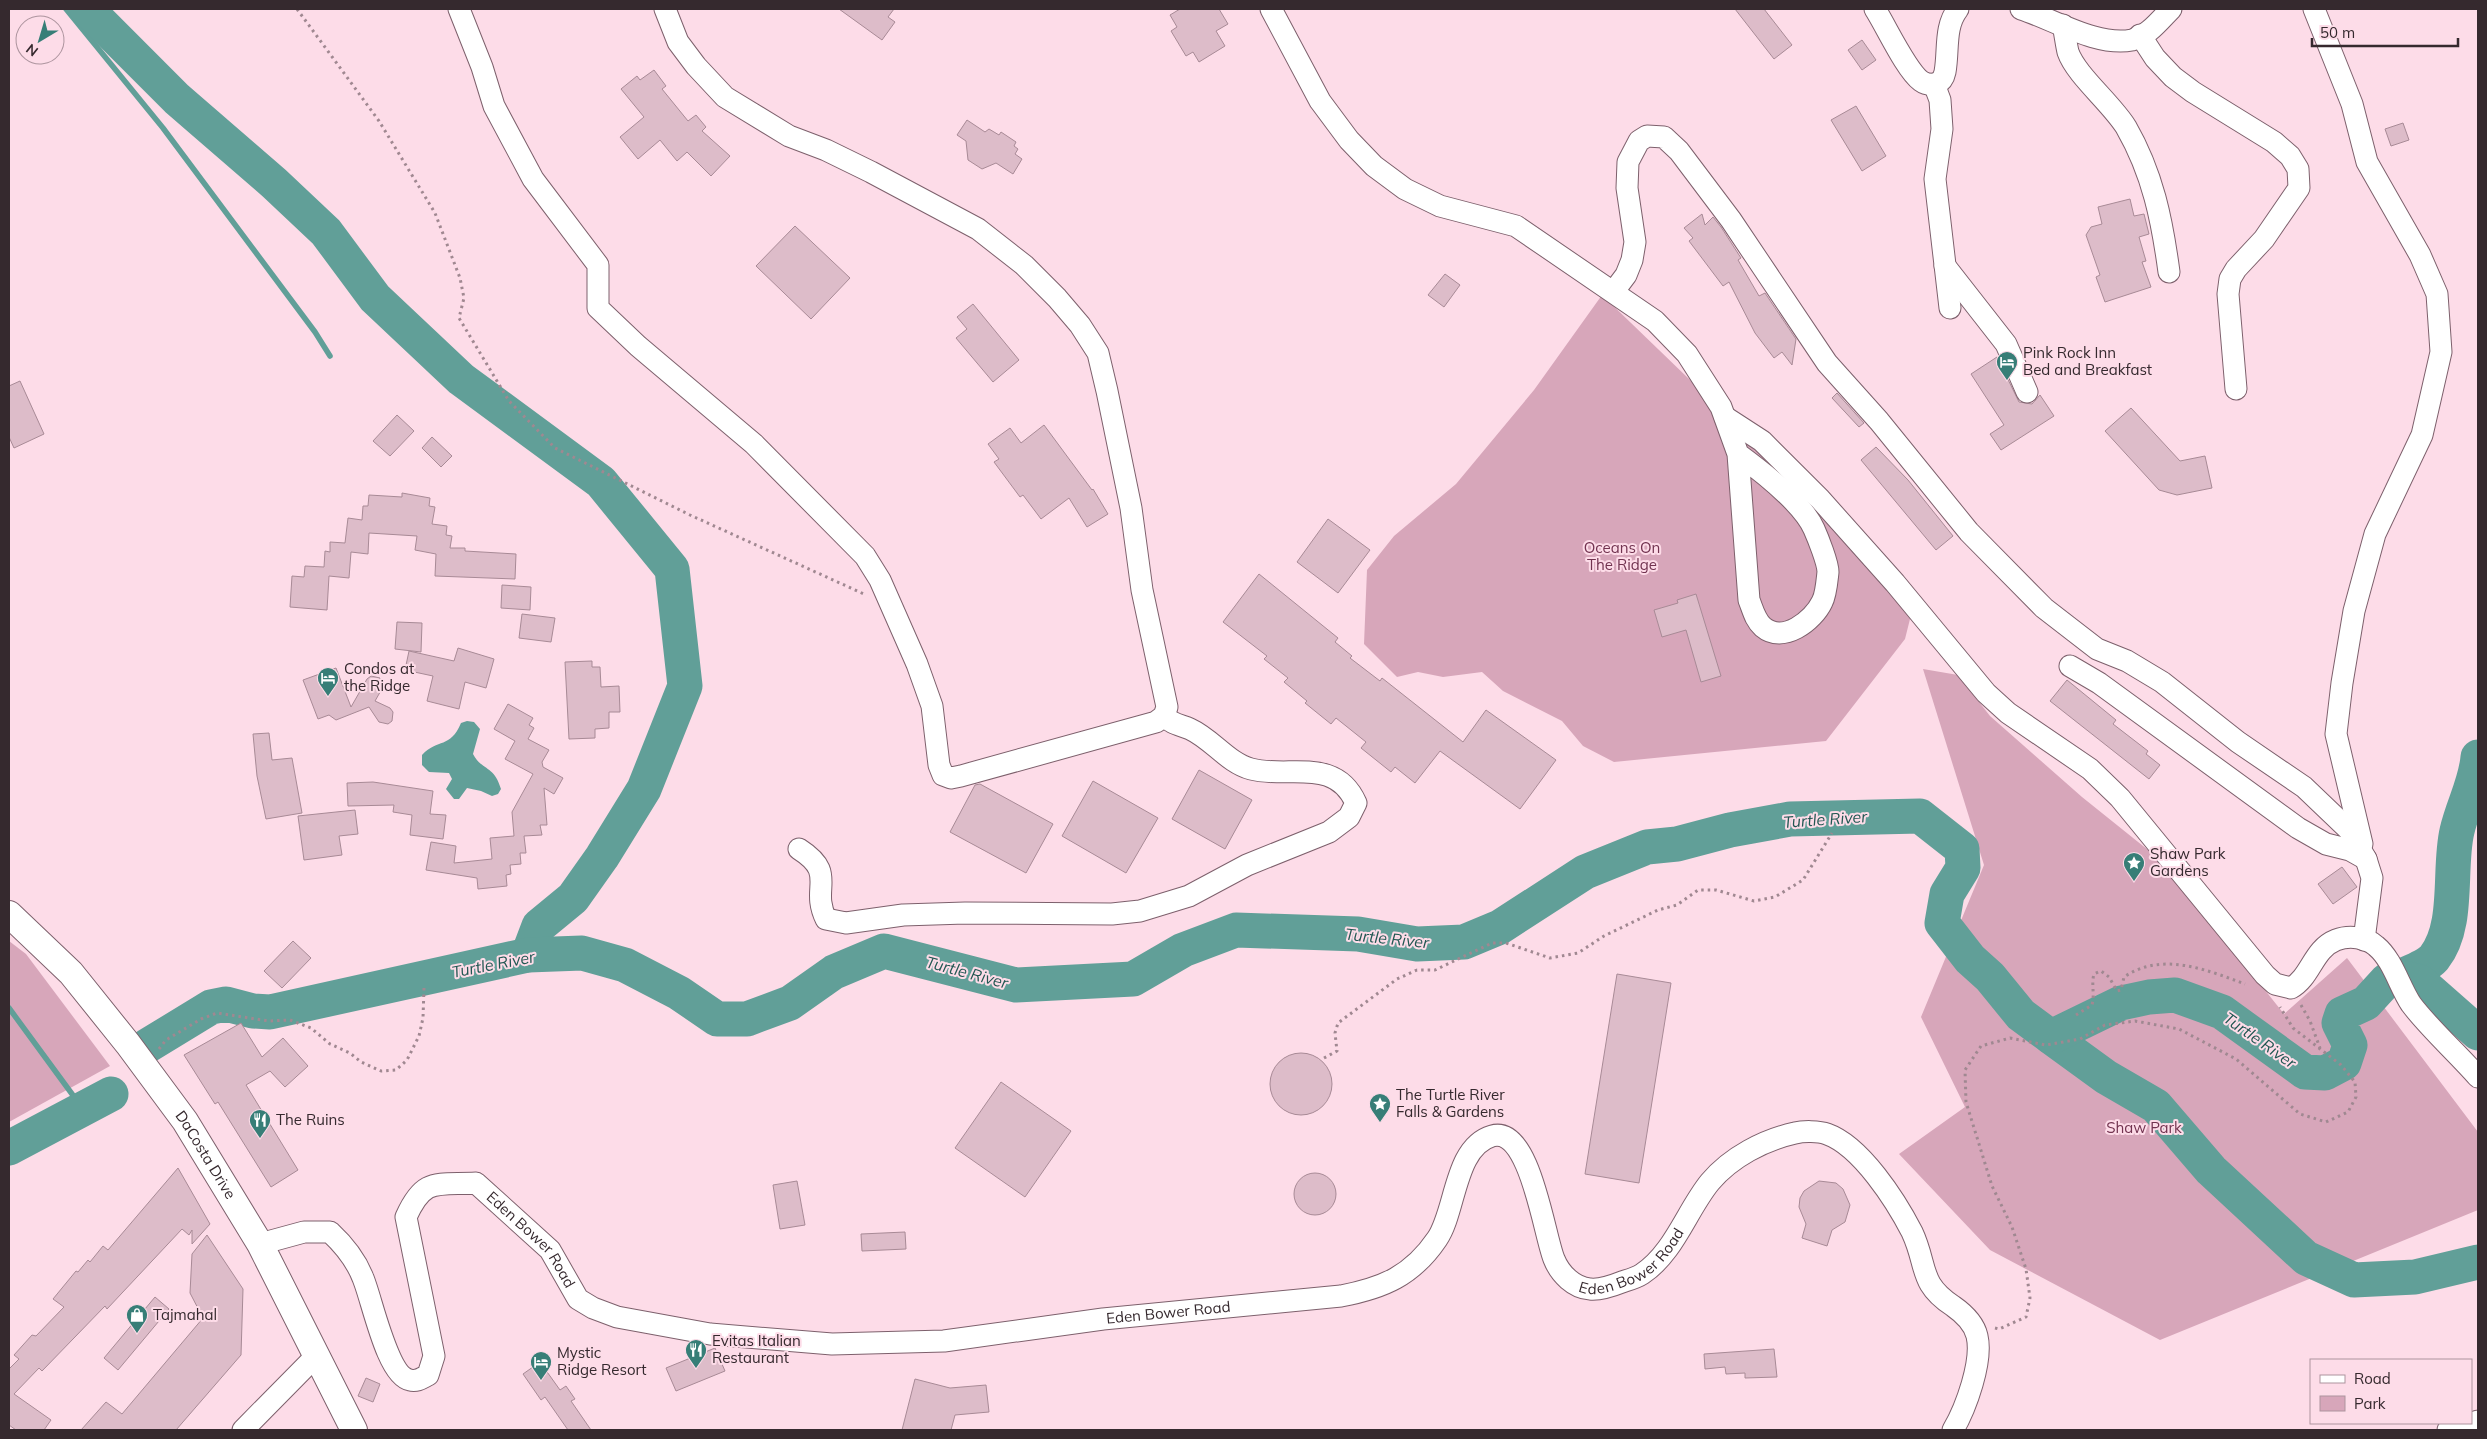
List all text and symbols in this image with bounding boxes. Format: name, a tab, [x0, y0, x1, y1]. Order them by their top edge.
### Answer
north arrow	[15, 15, 65, 65]
scale bar	[2312, 15, 2458, 47]
text: 50 m	[2320, 23, 2355, 42]
text: N	[22, 40, 42, 61]
place label: Pink Rock Inn Bed and Breakfast	[2023, 343, 2152, 379]
hotel icon: Pink Rock Inn Bed and Breakfast	[1995, 350, 2019, 381]
park label: Oceans On The Ridge	[1584, 538, 1660, 574]
place label: Condos at the Ridge	[344, 659, 414, 695]
hotel icon: Condos at the Ridge	[316, 666, 340, 697]
water label: Turtle River	[1782, 806, 1869, 832]
place label: Shaw Park Gardens	[2150, 844, 2226, 880]
place icon: Shaw Park Gardens	[2122, 851, 2146, 882]
water label: Turtle River	[1344, 924, 1431, 952]
water label: Turtle River	[450, 946, 537, 982]
water label: Turtle River	[924, 951, 1011, 993]
water label: Turtle River	[2220, 1008, 2301, 1073]
place label: The Turtle River Falls & Gardens	[1396, 1085, 1505, 1121]
place icon: The Turtle River Falls & Gardens	[1368, 1092, 1392, 1123]
street label: DaCosta Drive	[171, 1106, 240, 1202]
restaurant icon: The Ruins	[248, 1108, 272, 1139]
place label: The Ruins	[276, 1110, 345, 1129]
park label: Shaw Park	[2106, 1118, 2182, 1137]
street label: Eden Bower Road	[483, 1187, 580, 1291]
street label: Eden Bower Road	[1577, 1224, 1688, 1298]
street label: Eden Bower Road	[1105, 1297, 1231, 1328]
shop icon: Tajmahal	[125, 1303, 149, 1334]
place label: Tajmahal	[153, 1305, 217, 1324]
place label: Evitas Italian Restaurant	[712, 1331, 801, 1367]
restaurant icon: Evitas Italian Restaurant	[684, 1338, 708, 1369]
place label: Mystic Ridge Resort	[557, 1343, 647, 1379]
hotel icon: Mystic Ridge Resort	[529, 1350, 553, 1381]
legend	[2310, 1359, 2472, 1424]
text: Road	[2354, 1369, 2391, 1388]
text: Park	[2354, 1394, 2386, 1413]

